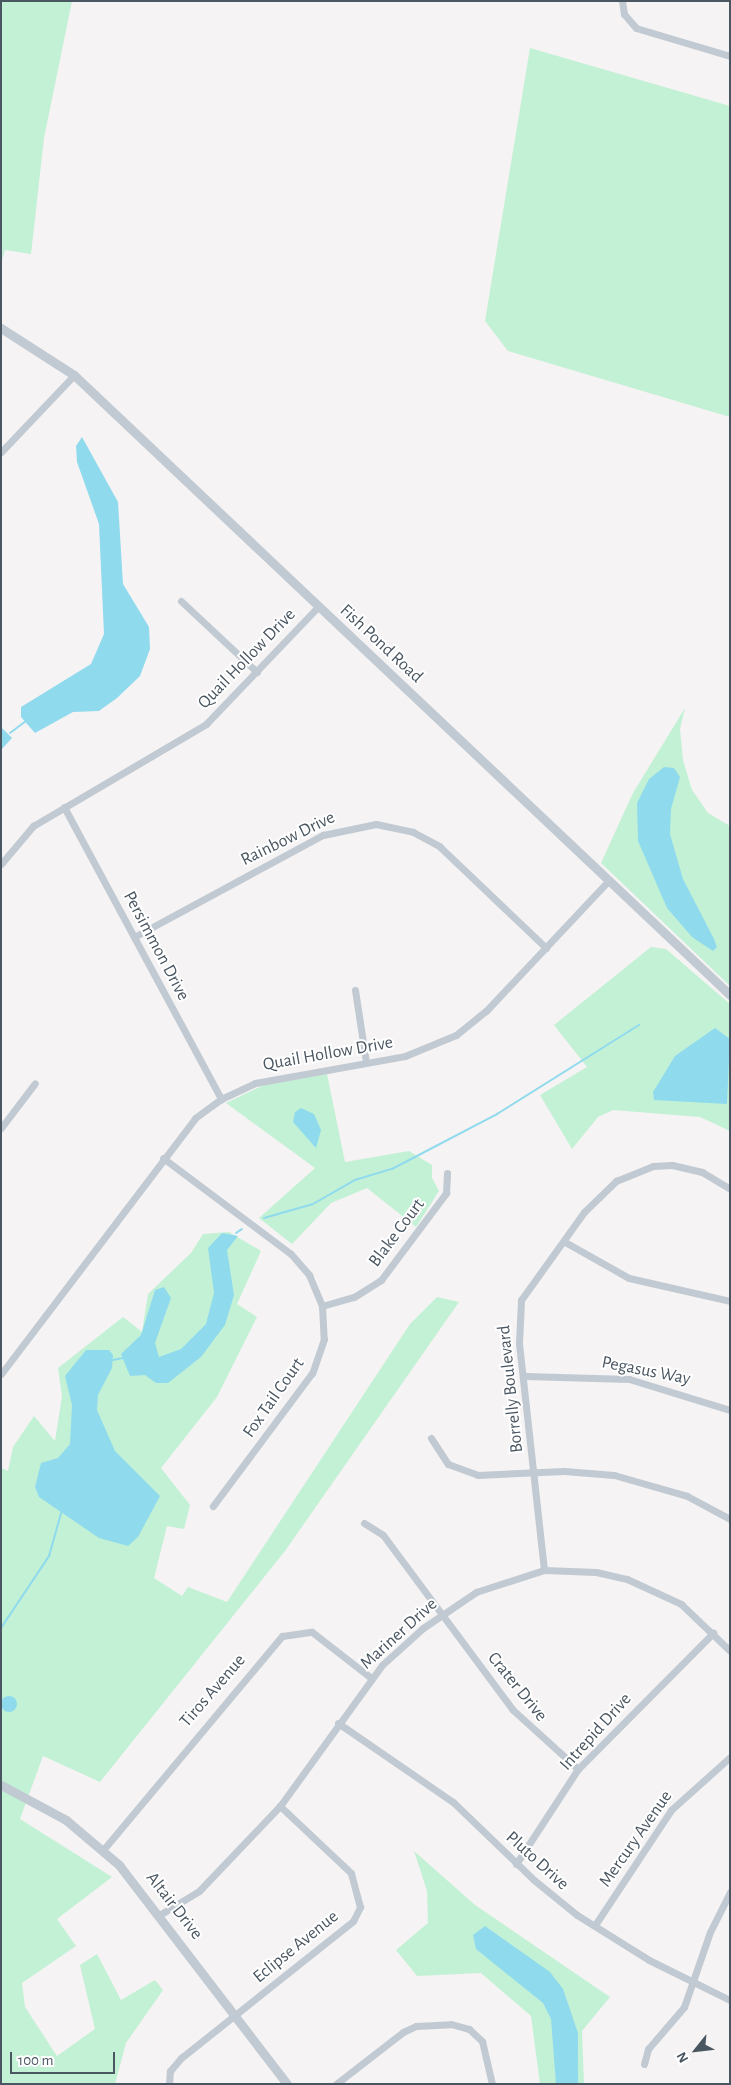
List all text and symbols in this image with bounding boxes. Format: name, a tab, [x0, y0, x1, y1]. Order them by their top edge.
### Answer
street label: Fish Pond Road	[335, 600, 427, 688]
street label: Quail Hollow Drive	[194, 604, 300, 714]
street label: Rainbow Drive	[237, 807, 339, 871]
street label: Persimmon Drive	[118, 888, 194, 1004]
street label: Quail Hollow Drive	[261, 1032, 395, 1076]
street label: Blake Court	[364, 1195, 430, 1271]
street label: Borrelly Boulevard	[494, 1324, 528, 1454]
street label: Pegasus Way	[600, 1352, 692, 1390]
street label: Fox Tail Court	[239, 1354, 309, 1442]
street label: Mariner Drive	[356, 1594, 442, 1674]
street label: Crater Drive	[483, 1648, 551, 1726]
street label: Tiros Avenue	[175, 1650, 251, 1732]
street label: Intrepid Drive	[556, 1689, 636, 1775]
street label: Mercury Avenue	[595, 1787, 677, 1891]
street label: Pluto Drive	[501, 1827, 573, 1895]
street label: Altair Drive	[141, 1868, 207, 1944]
street label: Eclipse Avenue	[249, 1906, 343, 1988]
north arrow	[671, 2025, 721, 2075]
scale bar	[12, 2042, 118, 2074]
text: N	[674, 2050, 691, 2065]
text: 100 m	[18, 2053, 53, 2068]

